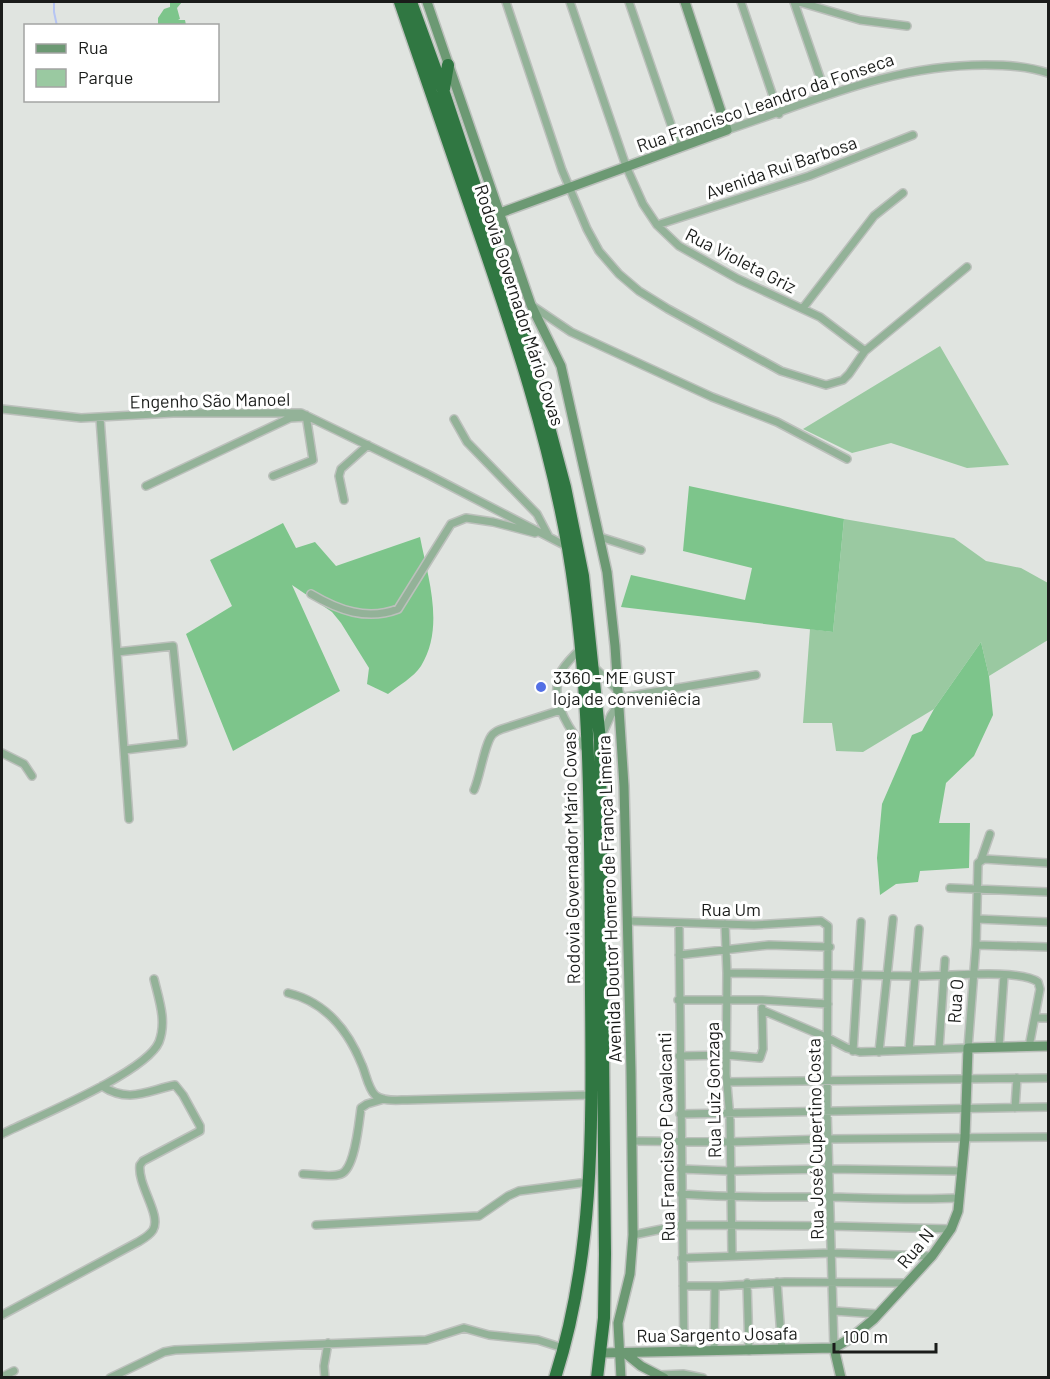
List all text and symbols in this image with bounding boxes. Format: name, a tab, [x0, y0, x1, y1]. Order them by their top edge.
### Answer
legend	[24, 24, 219, 102]
text: Rua	[78, 36, 108, 58]
street label: Rua Francisco Leandro da Fonseca	[633, 48, 897, 156]
text: Parque	[78, 66, 133, 88]
street label: Avenida Rui Barbosa	[703, 131, 859, 203]
street label: Rodovia Governador Mário Covas	[470, 181, 570, 429]
street label: Rua Violeta Griz	[682, 223, 800, 297]
street label: Engenho São Manoel	[130, 388, 290, 412]
place label: 3360 - ME GUST loja de conveniêcia	[553, 666, 701, 709]
marker: 3360 - ME GUST loja de conveniêcia	[534, 680, 548, 694]
street label: Rodovia Governador Mário Covas	[558, 731, 584, 985]
street label: Avenida Doutor Homero de França Limeira	[592, 735, 626, 1063]
street label: Rua Um	[701, 898, 761, 920]
street label: Rua O	[942, 978, 968, 1024]
street label: Rua Luiz Gonzaga	[701, 1022, 725, 1158]
street label: Rua Francisco P Cavalcanti	[653, 1032, 679, 1242]
street label: Rua José Cupertino Costa	[802, 1038, 828, 1240]
street label: Rua N	[892, 1223, 938, 1273]
scale bar	[834, 1316, 936, 1354]
street label: Rua Sargento Josafa	[636, 1322, 798, 1346]
text: 100 m	[843, 1325, 888, 1347]

